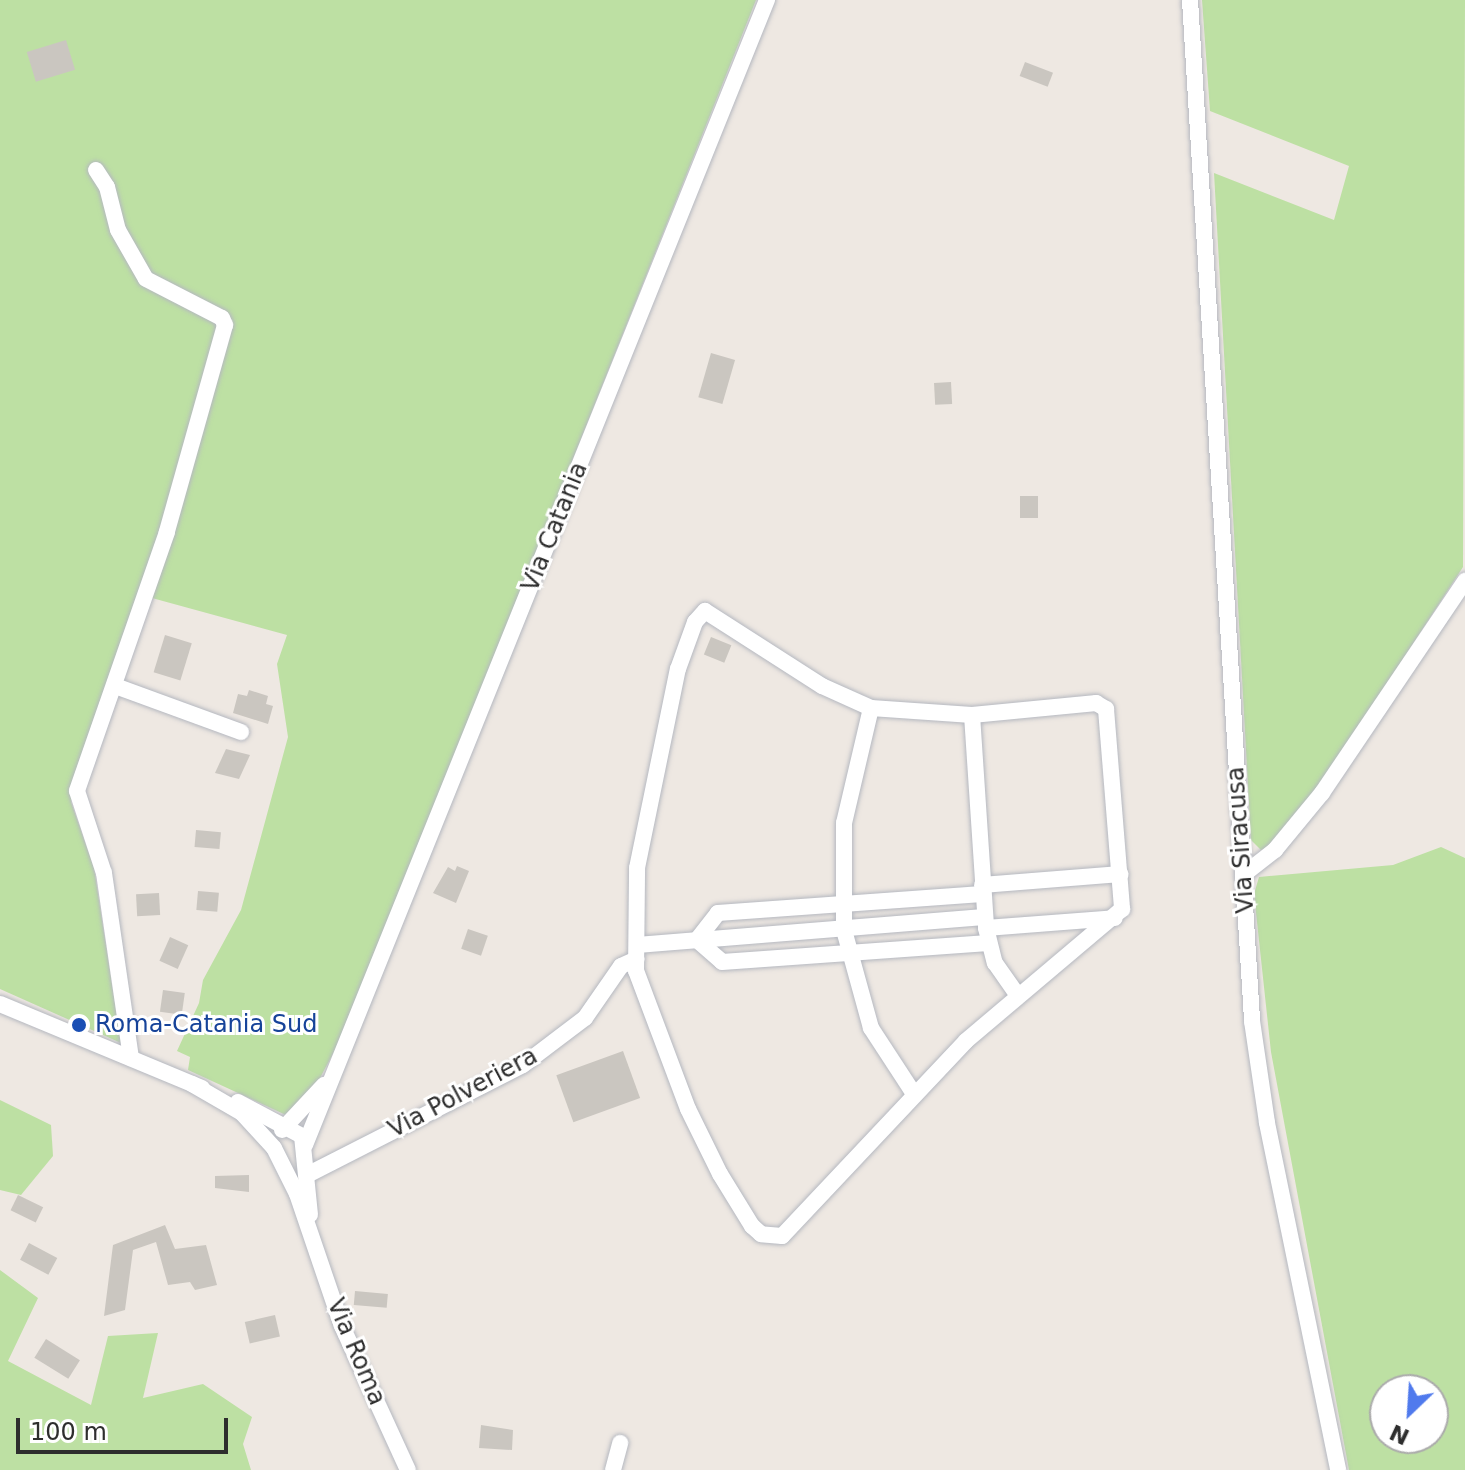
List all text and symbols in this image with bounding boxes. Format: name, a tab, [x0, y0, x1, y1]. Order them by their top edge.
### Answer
street label: Via Catania	[516, 458, 594, 596]
street label: Via Siracusa	[1222, 766, 1260, 914]
place label: Roma-Catania Sud	[95, 1011, 318, 1039]
marker: Roma-Catania Sud	[70, 1016, 88, 1034]
street label: Via Polveriera	[384, 1042, 542, 1144]
street label: Via Roma	[321, 1294, 391, 1410]
north arrow	[1369, 1374, 1449, 1454]
scale bar	[20, 1402, 232, 1452]
text: 100 m	[30, 1418, 107, 1446]
text: N	[1386, 1419, 1413, 1450]

